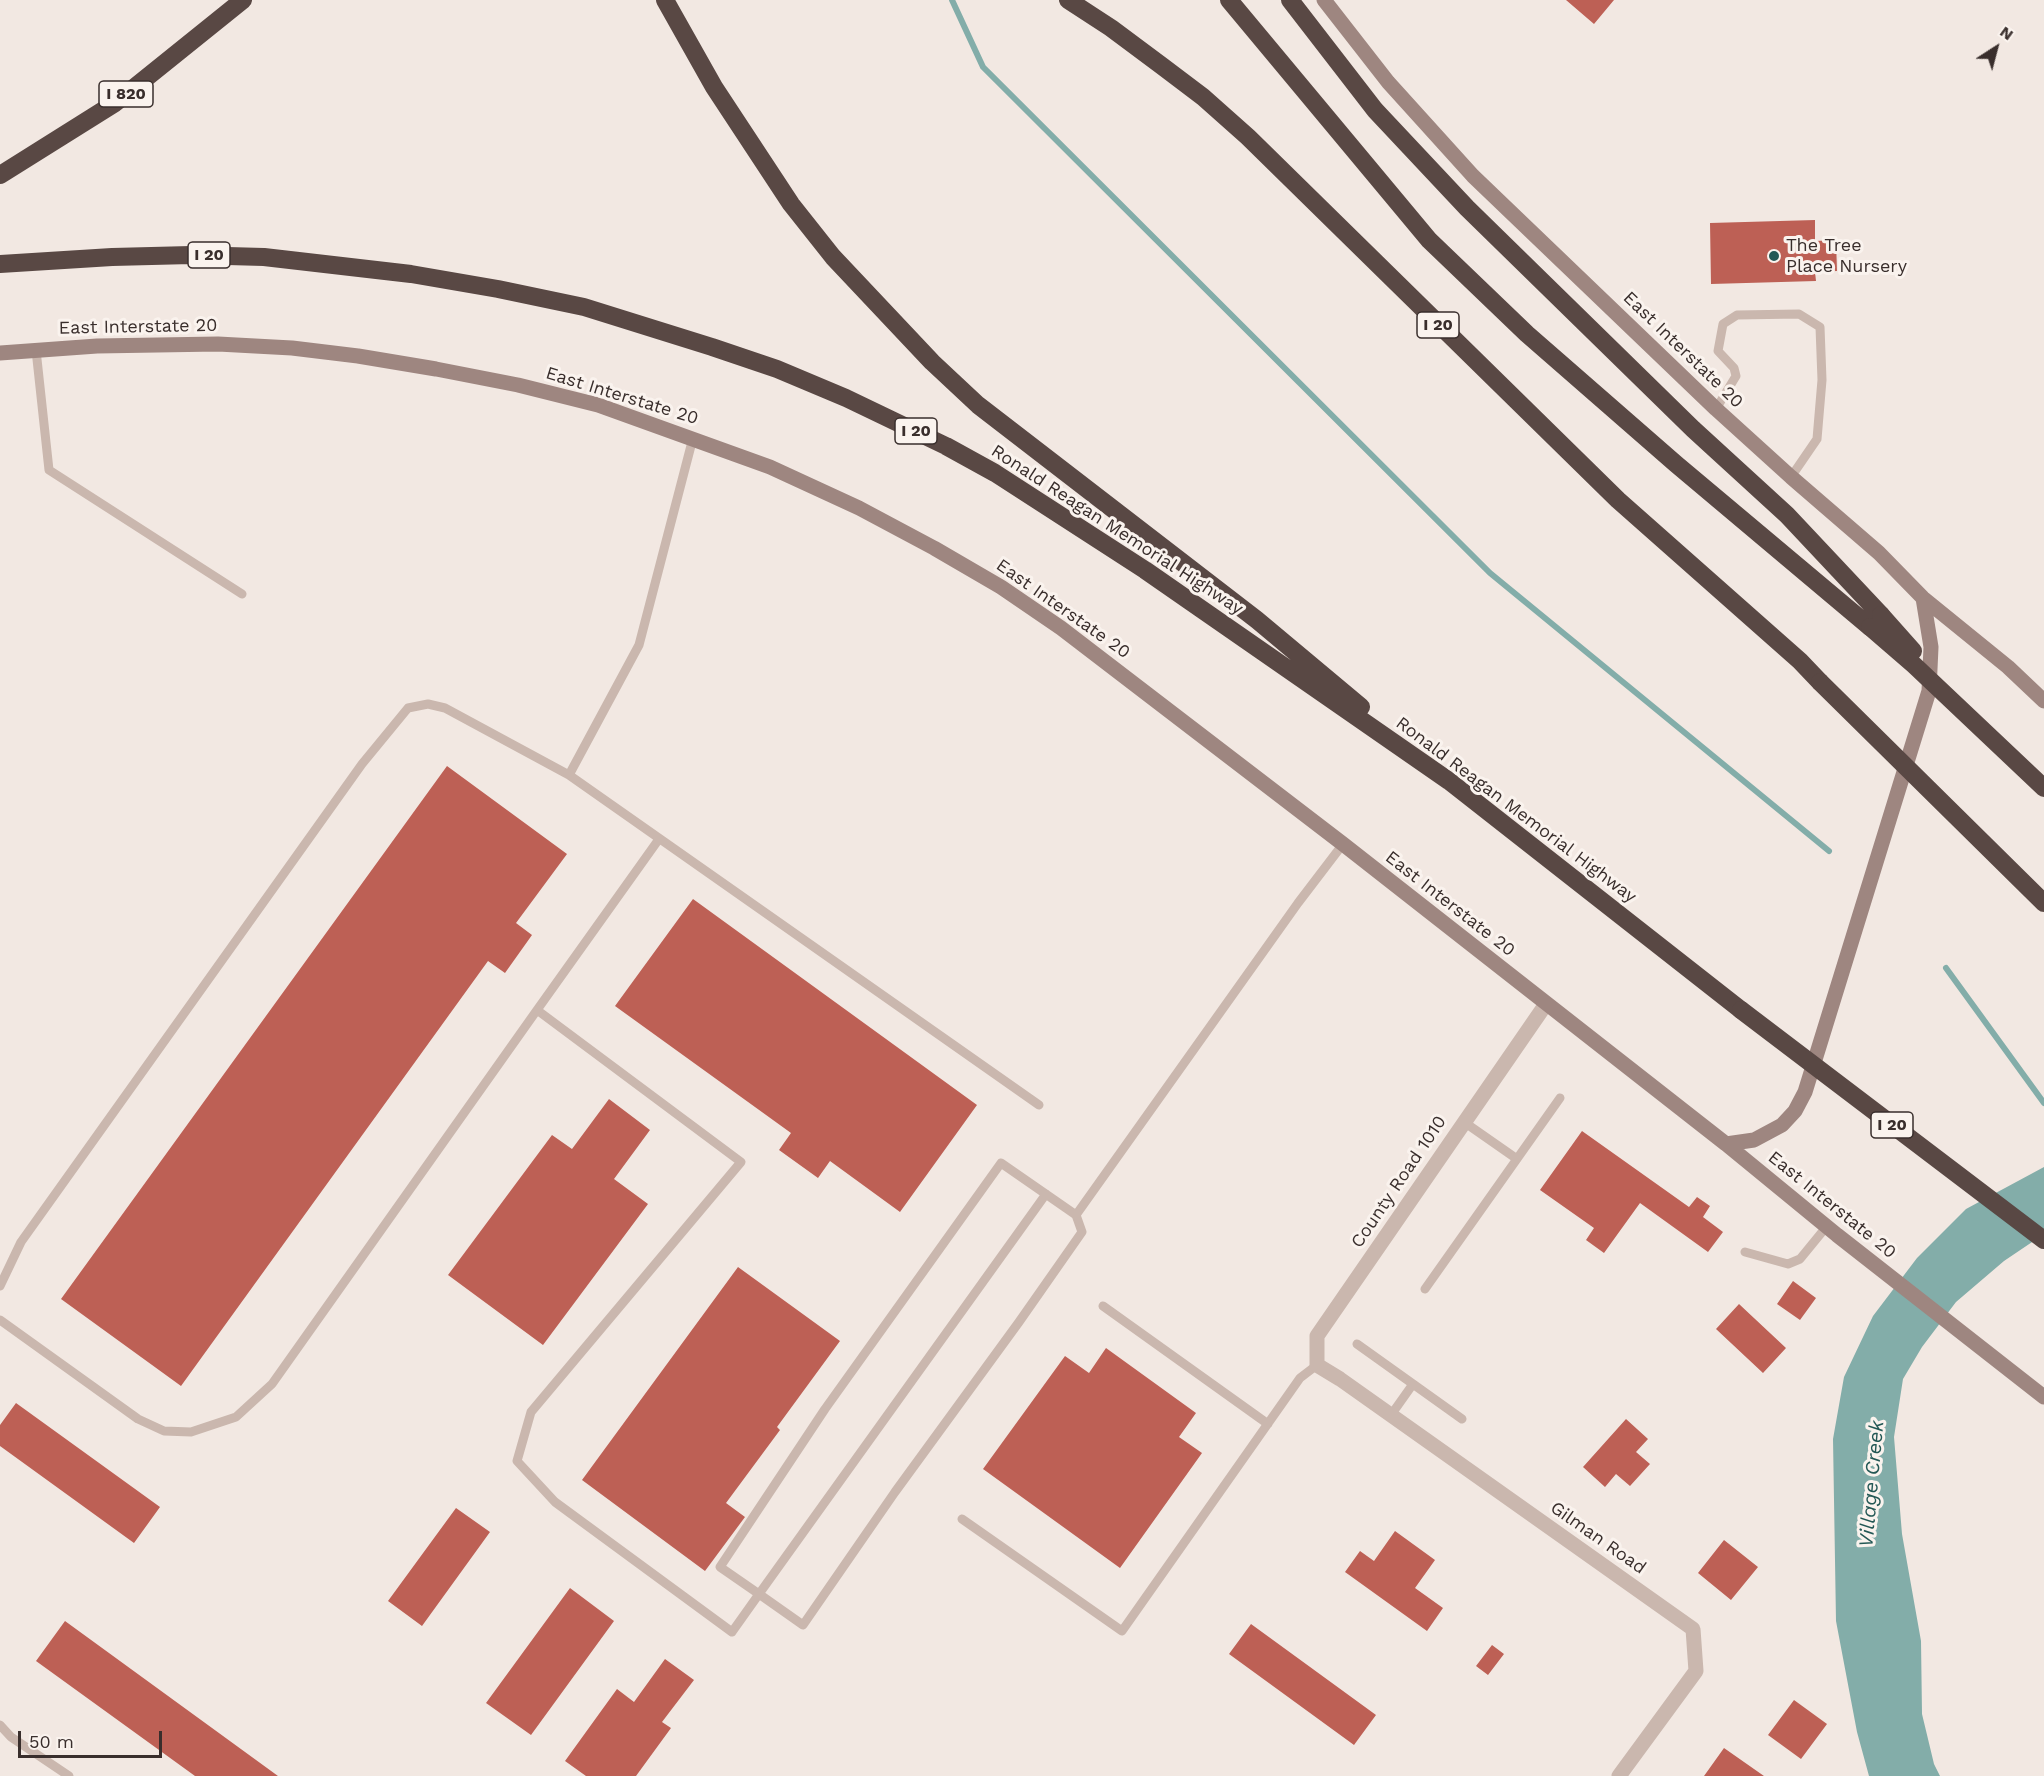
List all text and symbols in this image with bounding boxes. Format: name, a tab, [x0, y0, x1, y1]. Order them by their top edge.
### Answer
north arrow	[1966, 18, 2026, 78]
text: N	[1996, 22, 2017, 44]
road number: I 820	[99, 81, 153, 107]
place label: The Tree Place Nursery	[1786, 235, 1907, 278]
road number: I 20	[188, 242, 230, 268]
marker: The Tree Place Nursery	[1767, 249, 1781, 263]
street label: East Interstate 20	[1618, 287, 1748, 413]
road number: I 20	[1417, 312, 1459, 338]
street label: East Interstate 20	[59, 315, 217, 339]
street label: East Interstate 20	[543, 362, 701, 430]
road number: I 20	[895, 418, 937, 444]
street label: Ronald Reagan Memorial Highway	[987, 440, 1247, 620]
street label: East Interstate 20	[992, 555, 1134, 663]
street label: Ronald Reagan Memorial Highway	[1391, 712, 1641, 908]
street label: East Interstate 20	[1381, 847, 1519, 961]
street label: County Road 1010	[1347, 1112, 1451, 1252]
road number: I 20	[1871, 1112, 1913, 1138]
street label: East Interstate 20	[1764, 1147, 1900, 1263]
water label: Village Creek	[1855, 1420, 1889, 1548]
street label: Gilman Road	[1546, 1497, 1650, 1579]
scale bar	[21, 1719, 165, 1757]
text: 50 m	[29, 1731, 74, 1752]

